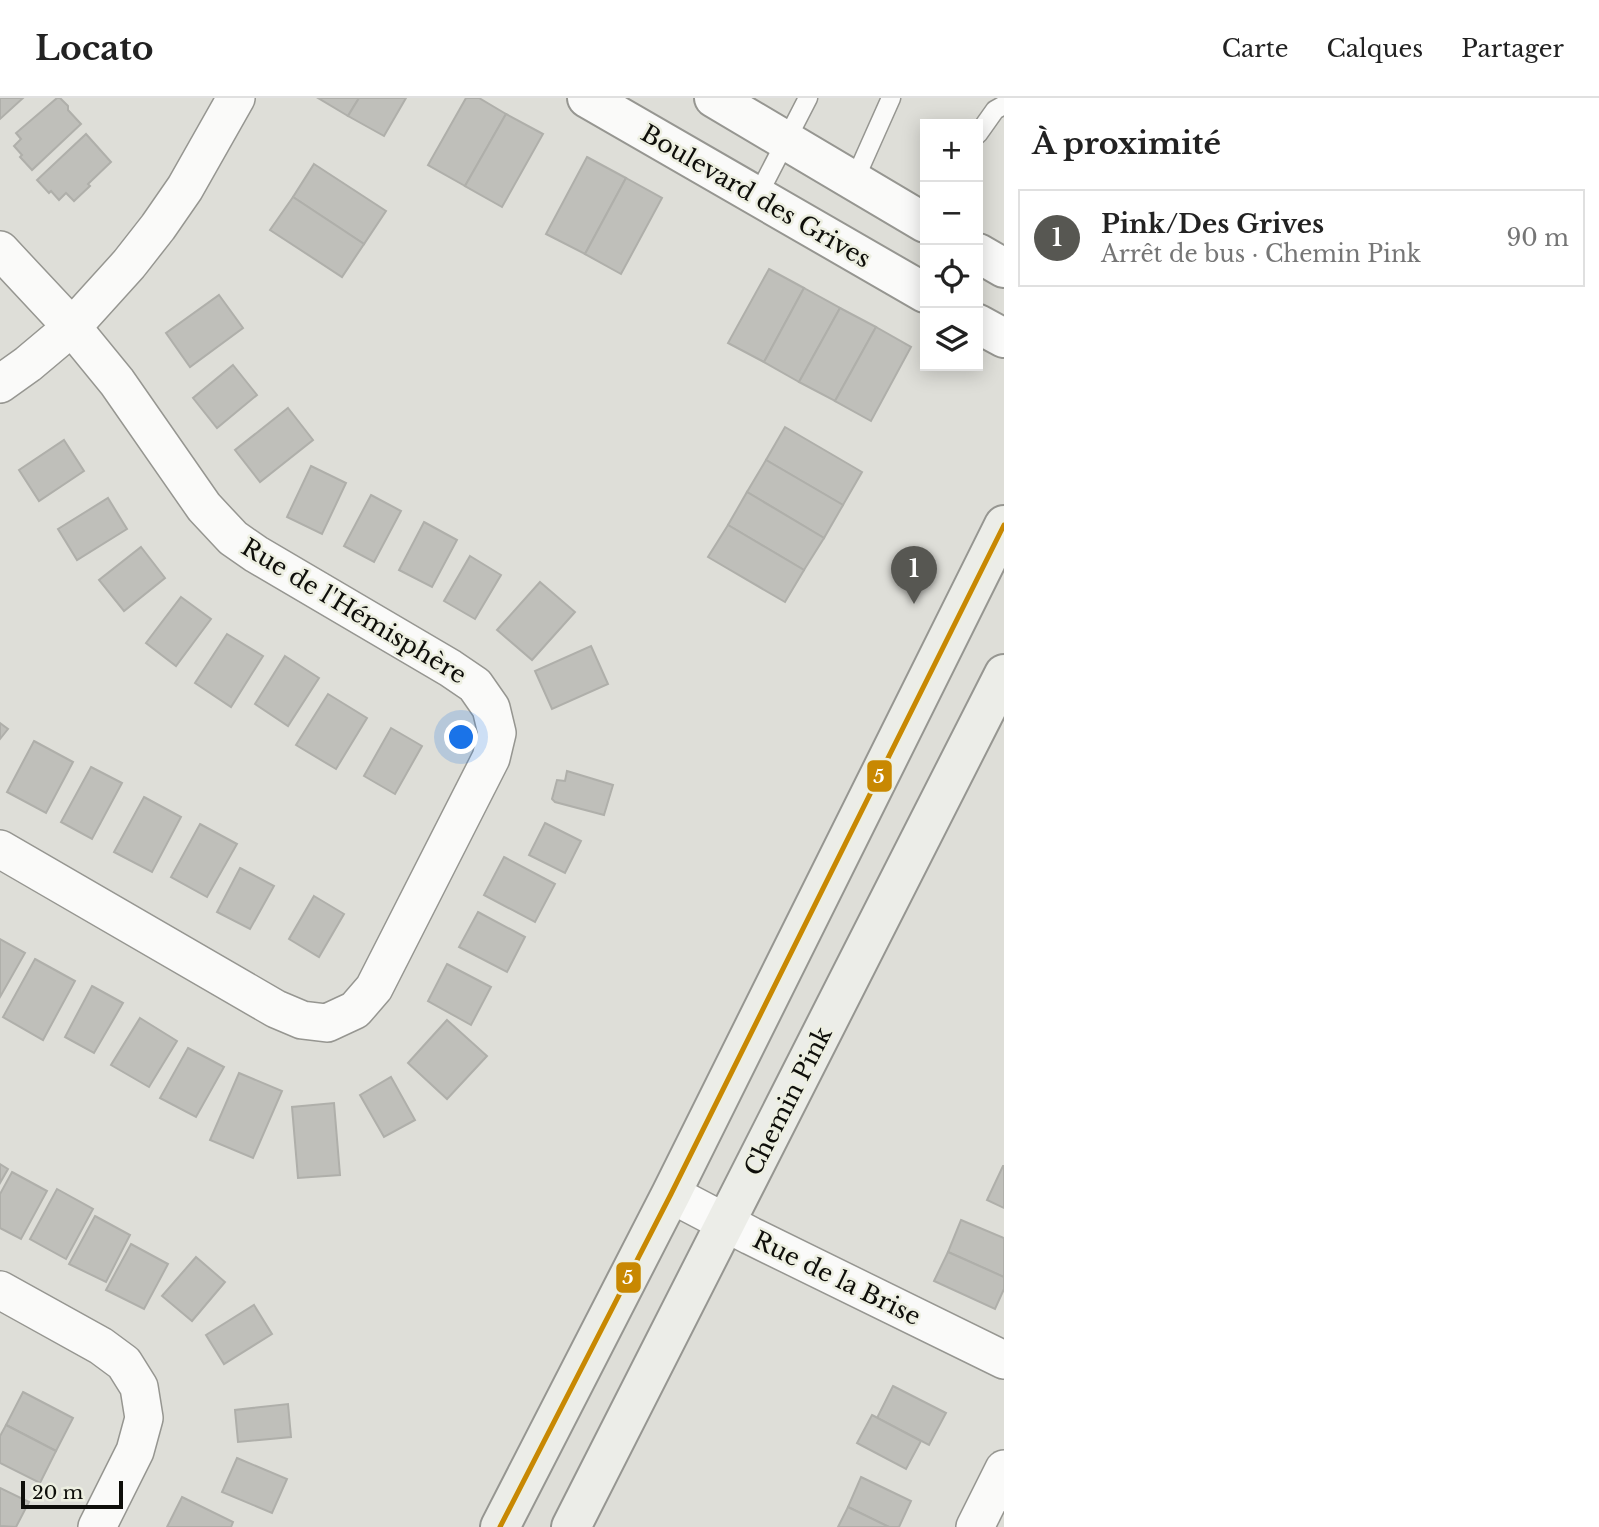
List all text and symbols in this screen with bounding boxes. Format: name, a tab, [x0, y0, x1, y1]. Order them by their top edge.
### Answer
text: Locato	[35, 28, 154, 69]
text: Carte	[1222, 34, 1288, 63]
text: Calques	[1326, 34, 1423, 63]
text: Partager	[1461, 34, 1564, 63]
street label: Boulevard des Grives	[636, 118, 876, 274]
map controls	[920, 119, 983, 371]
button: +	[920, 119, 983, 182]
text: À proximité	[1032, 125, 1221, 162]
button: −	[920, 182, 983, 245]
text: Pink/Des Grives	[1101, 208, 1324, 240]
text: 1	[1052, 224, 1062, 252]
text: 90 m	[1507, 224, 1569, 252]
text: Arrêt de bus · Chemin Pink	[1101, 240, 1421, 268]
button: locate	[920, 245, 983, 308]
button: layers	[920, 308, 983, 371]
street label: Rue de l'Hémisphère	[236, 532, 472, 690]
pin: 1	[891, 546, 937, 604]
your location	[444, 720, 478, 754]
line badge: 5	[866, 759, 893, 793]
text: 5	[873, 765, 885, 788]
street label: Chemin Pink	[738, 1022, 838, 1180]
street label: Rue de la Brise	[748, 1225, 926, 1331]
line badge: 5	[615, 1261, 642, 1294]
text: 5	[622, 1266, 634, 1289]
scale bar	[21, 1478, 122, 1510]
text: 20 m	[32, 1481, 83, 1504]

